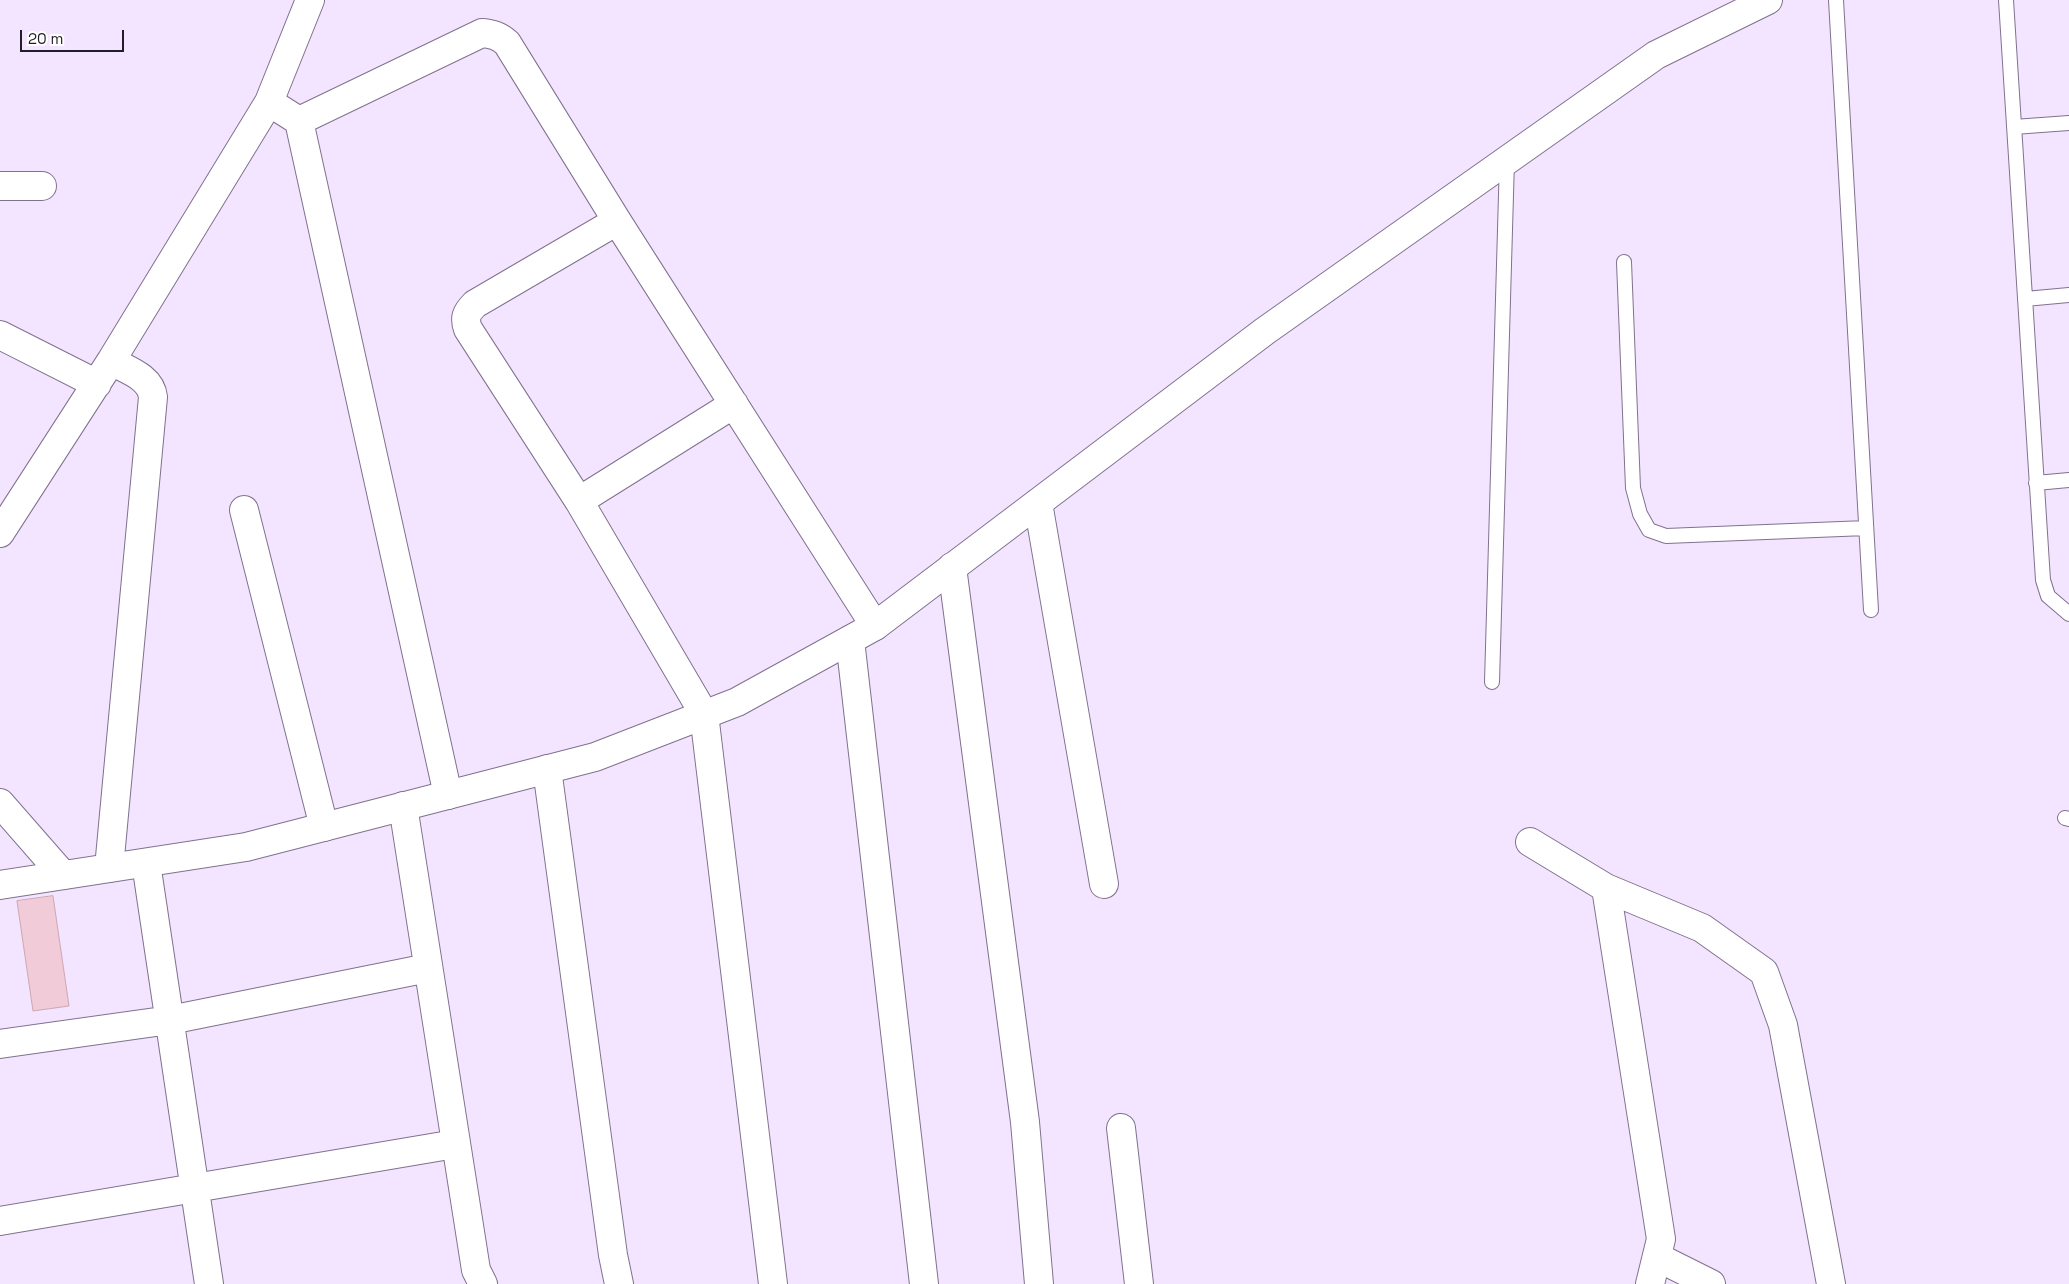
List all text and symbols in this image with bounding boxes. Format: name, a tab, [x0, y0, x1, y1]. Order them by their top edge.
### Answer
scale bar	[22, 20, 126, 52]
text: 20 m	[28, 29, 63, 48]

